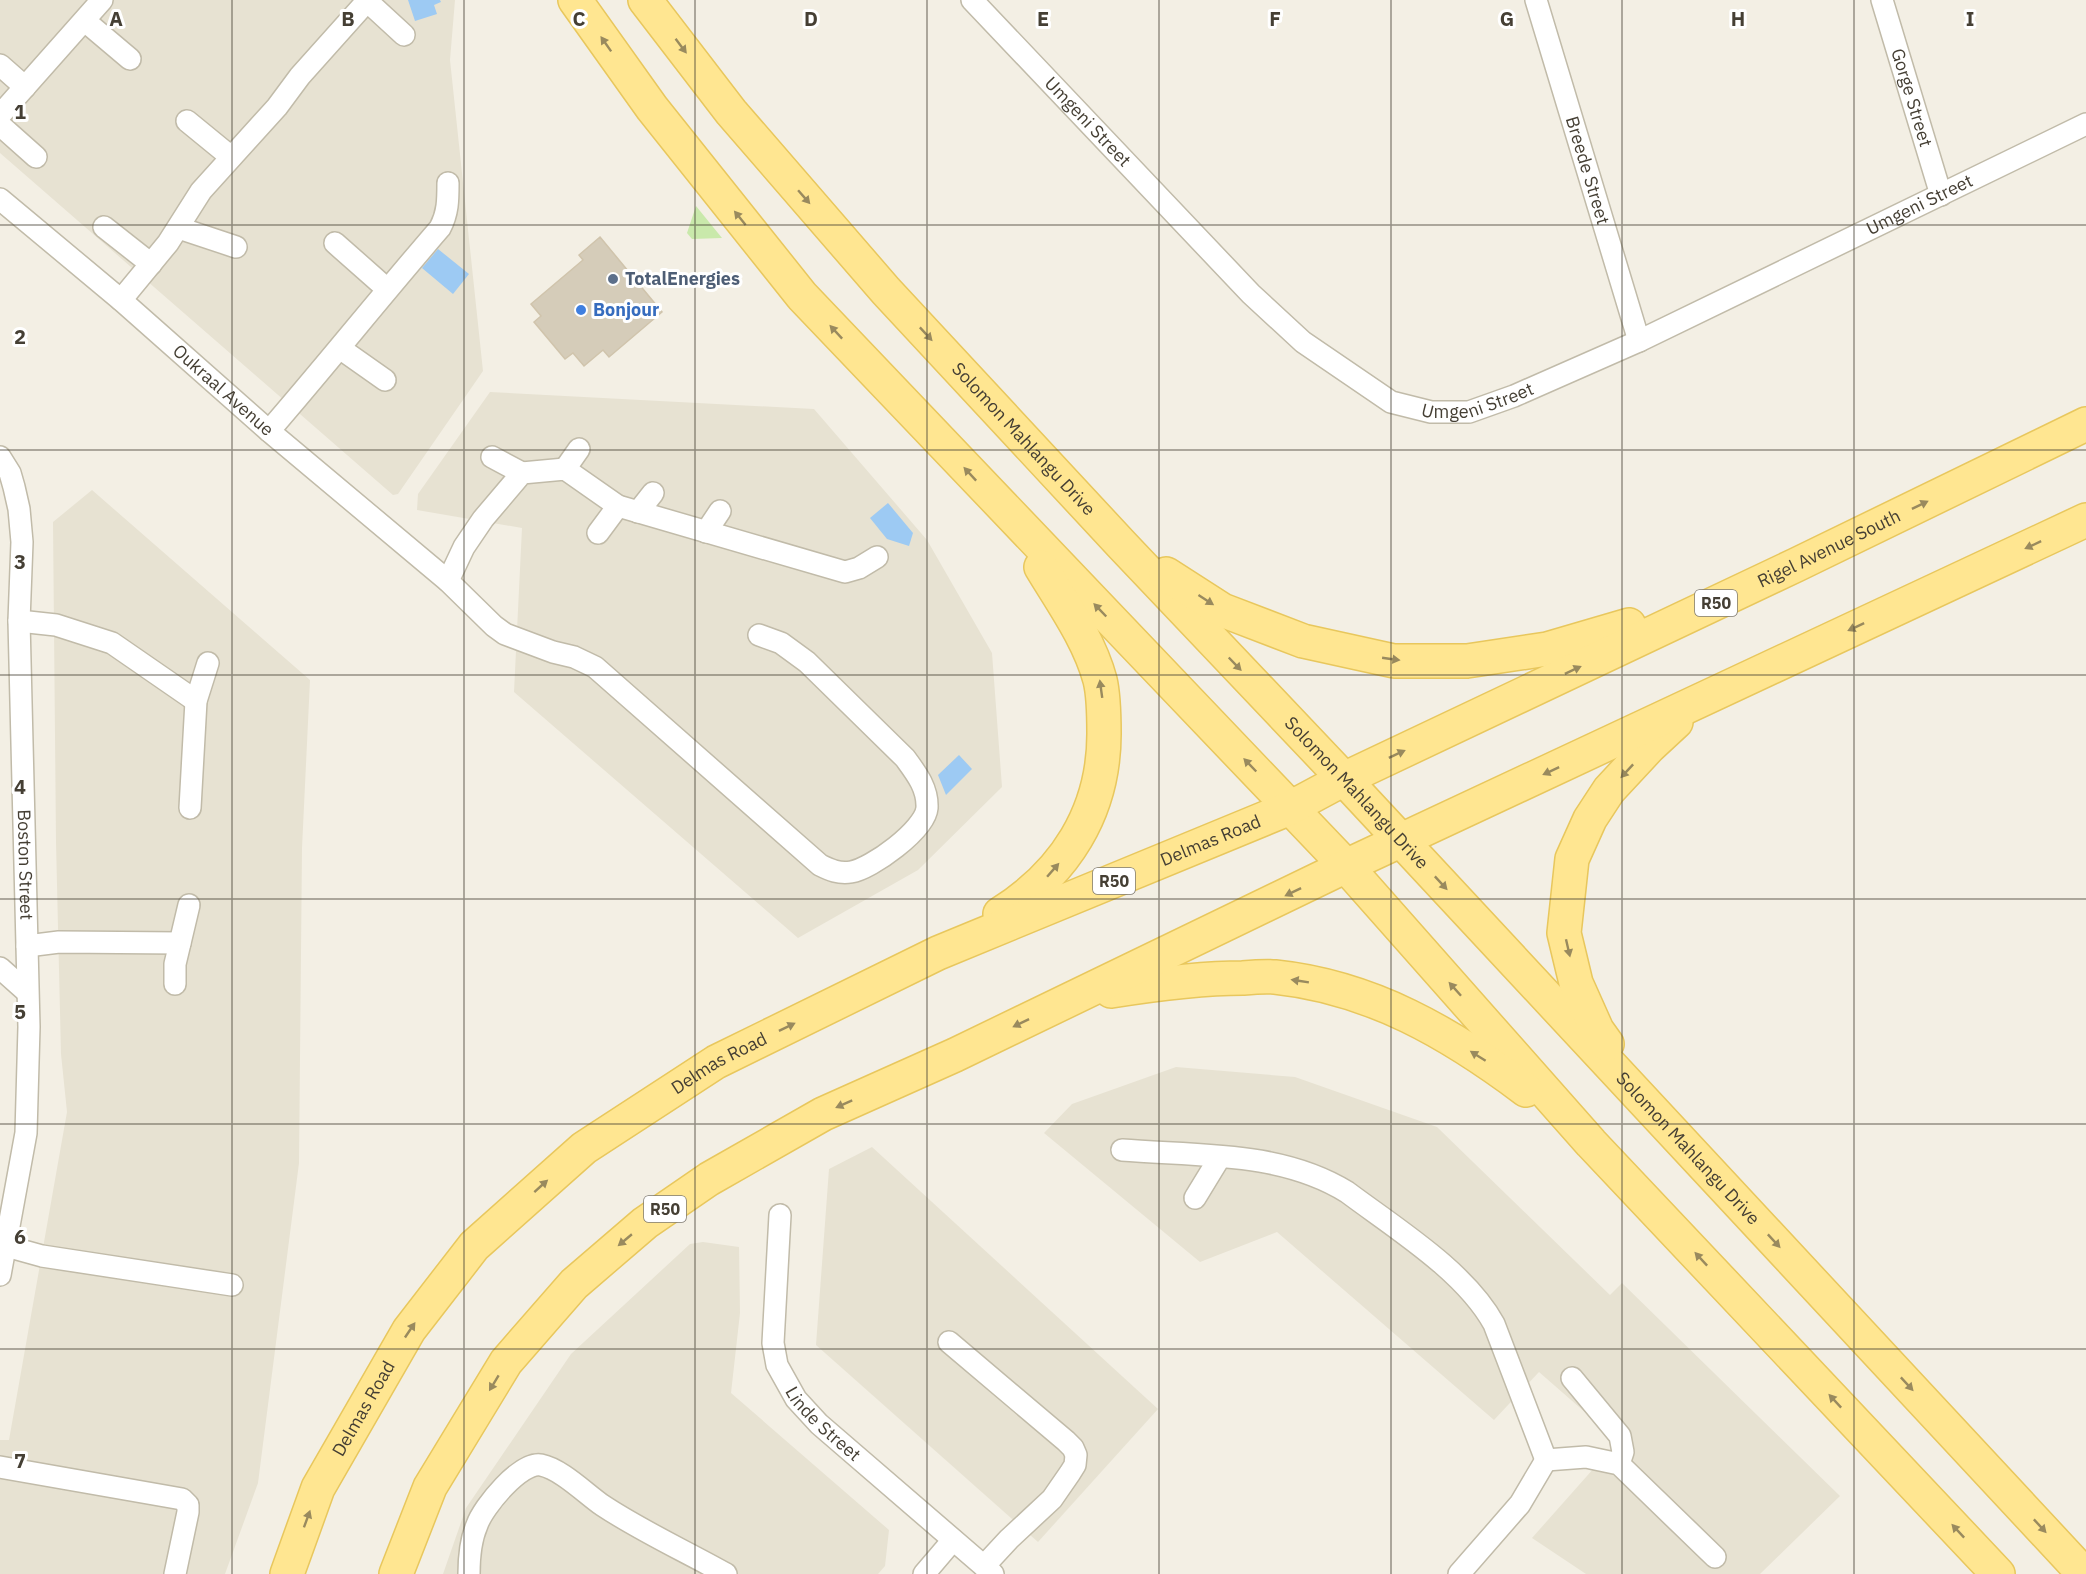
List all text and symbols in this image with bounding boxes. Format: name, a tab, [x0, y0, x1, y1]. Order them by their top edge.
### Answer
text: A	[109, 5, 123, 32]
text: B	[341, 5, 355, 32]
text: C	[572, 5, 586, 32]
text: D	[804, 5, 818, 32]
text: E	[1037, 5, 1049, 32]
text: F	[1269, 5, 1281, 32]
text: G	[1500, 5, 1514, 32]
text: H	[1731, 5, 1745, 32]
text: I	[1966, 5, 1974, 32]
one-way arrow	[600, 36, 612, 52]
one-way arrow	[674, 39, 686, 54]
street label: Gorge Street	[1886, 45, 1938, 150]
street label: Umgeni Street	[1040, 72, 1136, 171]
text: 1	[14, 98, 26, 125]
street label: Breede Street	[1561, 113, 1615, 227]
street label: Umgeni Street	[1862, 169, 1976, 240]
one-way arrow	[798, 189, 811, 205]
one-way arrow	[733, 210, 746, 226]
place label: TotalEnergies	[625, 267, 740, 290]
marker: TotalEnergies	[606, 272, 620, 286]
place label: Bonjour	[593, 298, 659, 321]
marker: Bonjour	[574, 303, 588, 317]
text: 2	[14, 323, 26, 350]
one-way arrow	[829, 325, 843, 340]
one-way arrow	[918, 327, 932, 341]
street label: Oukraal Avenue	[168, 339, 279, 441]
street label: Solomon Mahlangu Drive	[947, 357, 1101, 520]
street label: Umgeni Street	[1419, 377, 1537, 423]
one-way arrow	[964, 467, 978, 481]
one-way arrow	[1911, 500, 1928, 509]
street label: Rigel Avenue South	[1753, 504, 1904, 593]
one-way arrow	[2025, 540, 2042, 549]
text: 3	[14, 548, 26, 575]
road number: R50	[1695, 590, 1737, 616]
one-way arrow	[1198, 594, 1215, 605]
one-way arrow	[1094, 603, 1108, 617]
one-way arrow	[1848, 623, 1865, 632]
one-way arrow	[1381, 655, 1400, 664]
one-way arrow	[1227, 656, 1241, 670]
one-way arrow	[1565, 666, 1582, 675]
one-way arrow	[1096, 679, 1105, 698]
street label: Solomon Mahlangu Drive	[1280, 711, 1434, 874]
one-way arrow	[1388, 749, 1405, 758]
one-way arrow	[1243, 758, 1257, 773]
one-way arrow	[1620, 763, 1634, 778]
one-way arrow	[1543, 766, 1560, 775]
text: 4	[14, 773, 26, 800]
street label: Boston Street	[13, 809, 38, 920]
street label: Delmas Road	[1157, 809, 1264, 871]
one-way arrow	[1046, 863, 1059, 878]
road number: R50	[1093, 868, 1135, 894]
one-way arrow	[1434, 876, 1448, 891]
one-way arrow	[1285, 887, 1302, 896]
one-way arrow	[1563, 939, 1573, 957]
one-way arrow	[1290, 977, 1309, 986]
one-way arrow	[1449, 982, 1462, 997]
text: 5	[14, 998, 26, 1025]
one-way arrow	[1013, 1019, 1030, 1028]
one-way arrow	[779, 1023, 796, 1032]
street label: Delmas Road	[667, 1027, 771, 1099]
one-way arrow	[1470, 1050, 1486, 1061]
street label: Solomon Mahlangu Drive	[1611, 1067, 1765, 1230]
one-way arrow	[836, 1100, 853, 1109]
one-way arrow	[533, 1180, 548, 1193]
road number: R50	[644, 1196, 686, 1222]
text: 6	[14, 1223, 26, 1250]
one-way arrow	[618, 1233, 633, 1246]
one-way arrow	[1767, 1233, 1780, 1248]
one-way arrow	[1695, 1252, 1708, 1267]
one-way arrow	[404, 1322, 415, 1338]
street label: Delmas Road	[327, 1356, 400, 1460]
one-way arrow	[488, 1375, 499, 1391]
one-way arrow	[1900, 1376, 1914, 1391]
street label: Linde Street	[780, 1382, 866, 1466]
one-way arrow	[1828, 1393, 1842, 1408]
text: 7	[14, 1447, 26, 1474]
one-way arrow	[302, 1510, 312, 1528]
one-way arrow	[2033, 1519, 2047, 1534]
one-way arrow	[1951, 1524, 1965, 1539]

